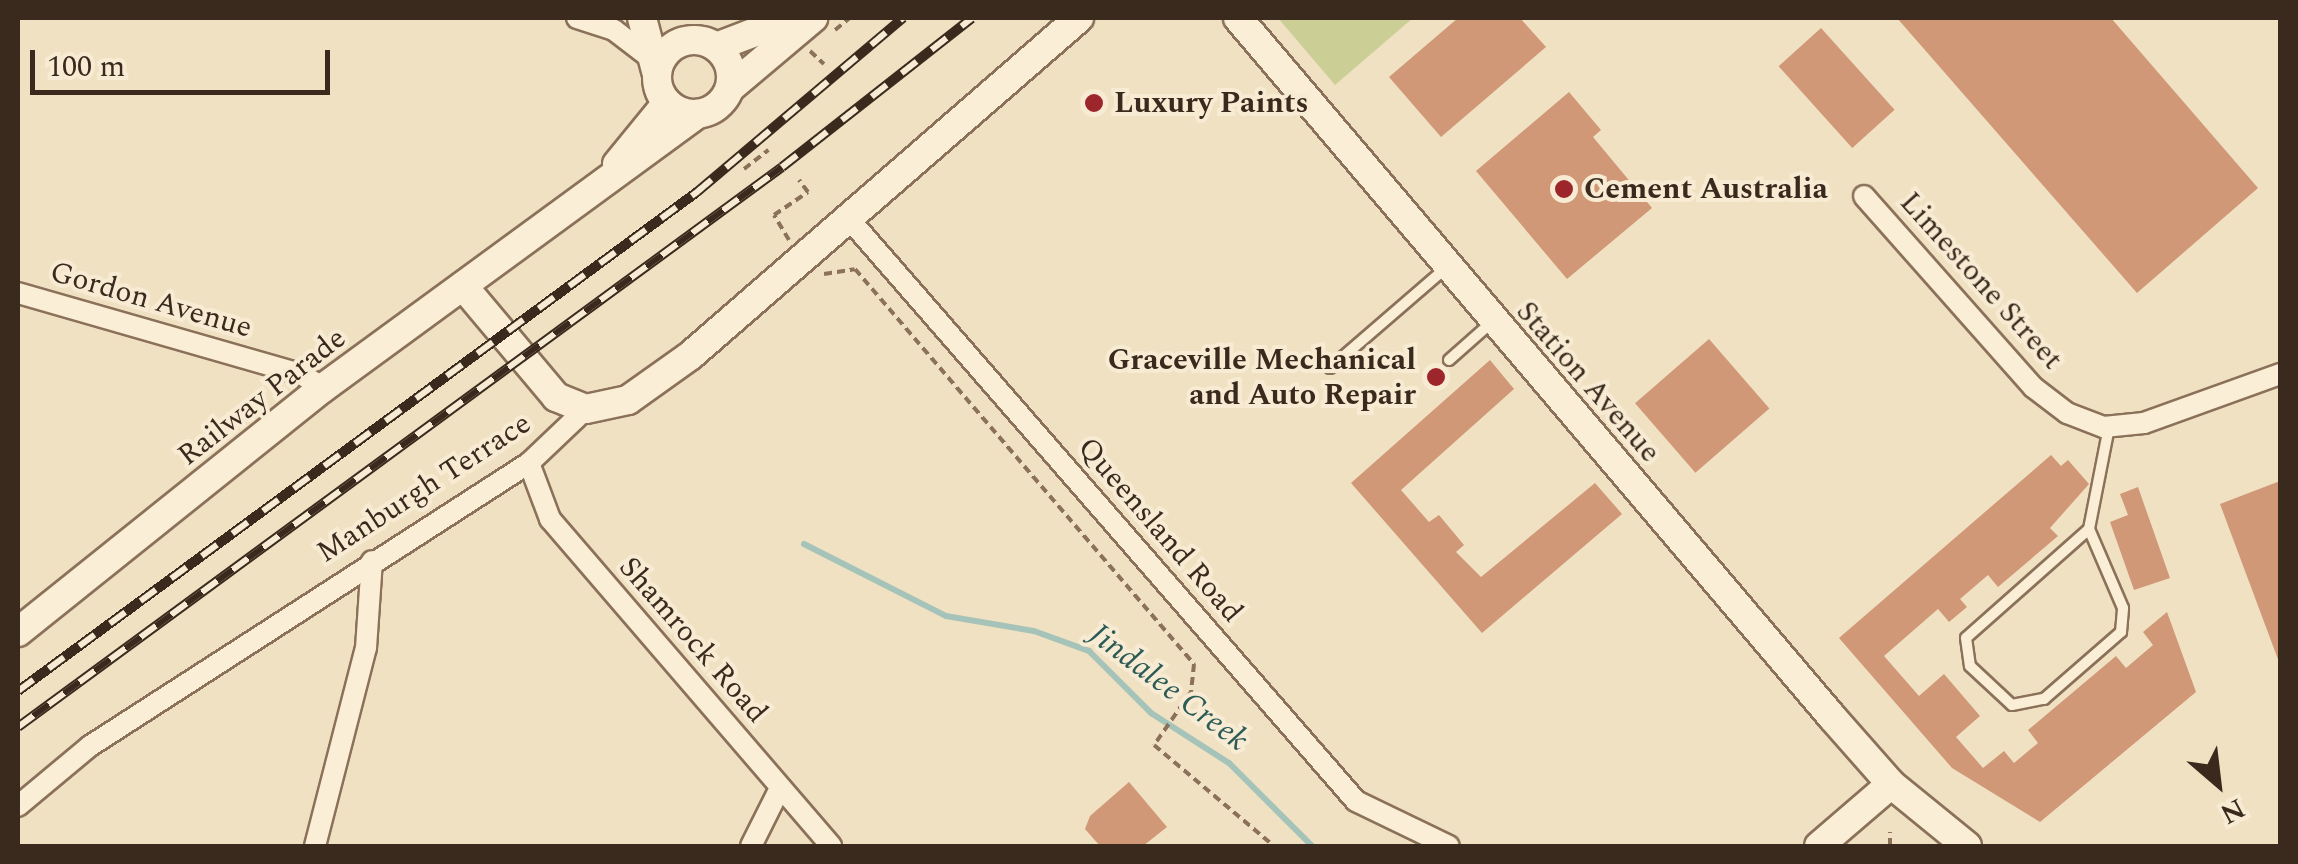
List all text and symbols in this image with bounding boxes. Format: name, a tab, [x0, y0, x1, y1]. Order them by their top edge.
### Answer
scale bar	[35, 30, 335, 92]
text: 100 m	[47, 44, 125, 90]
place label: Luxury Paints	[1114, 85, 1309, 121]
marker: Luxury Paints	[1083, 92, 1105, 114]
place label: Cement Australia	[1584, 171, 1828, 207]
marker: Cement Australia	[1553, 178, 1575, 200]
street label: Limestone Street	[1892, 185, 2070, 377]
street label: Gordon Avenue	[46, 254, 256, 346]
street label: Station Avenue	[1508, 294, 1668, 470]
street label: Railway Parade	[171, 320, 353, 474]
place label: Graceville Mechanical and Auto Repair	[1108, 342, 1416, 412]
marker: Graceville Mechanical and Auto Repair	[1425, 366, 1447, 388]
street label: Manburgh Terrace	[310, 405, 538, 571]
street label: Queensland Road	[1070, 430, 1250, 630]
street label: Shamrock Road	[611, 550, 775, 730]
water label: Jindalee Creek	[1081, 616, 1255, 760]
north arrow	[2168, 734, 2268, 834]
text: N	[2212, 787, 2253, 835]

